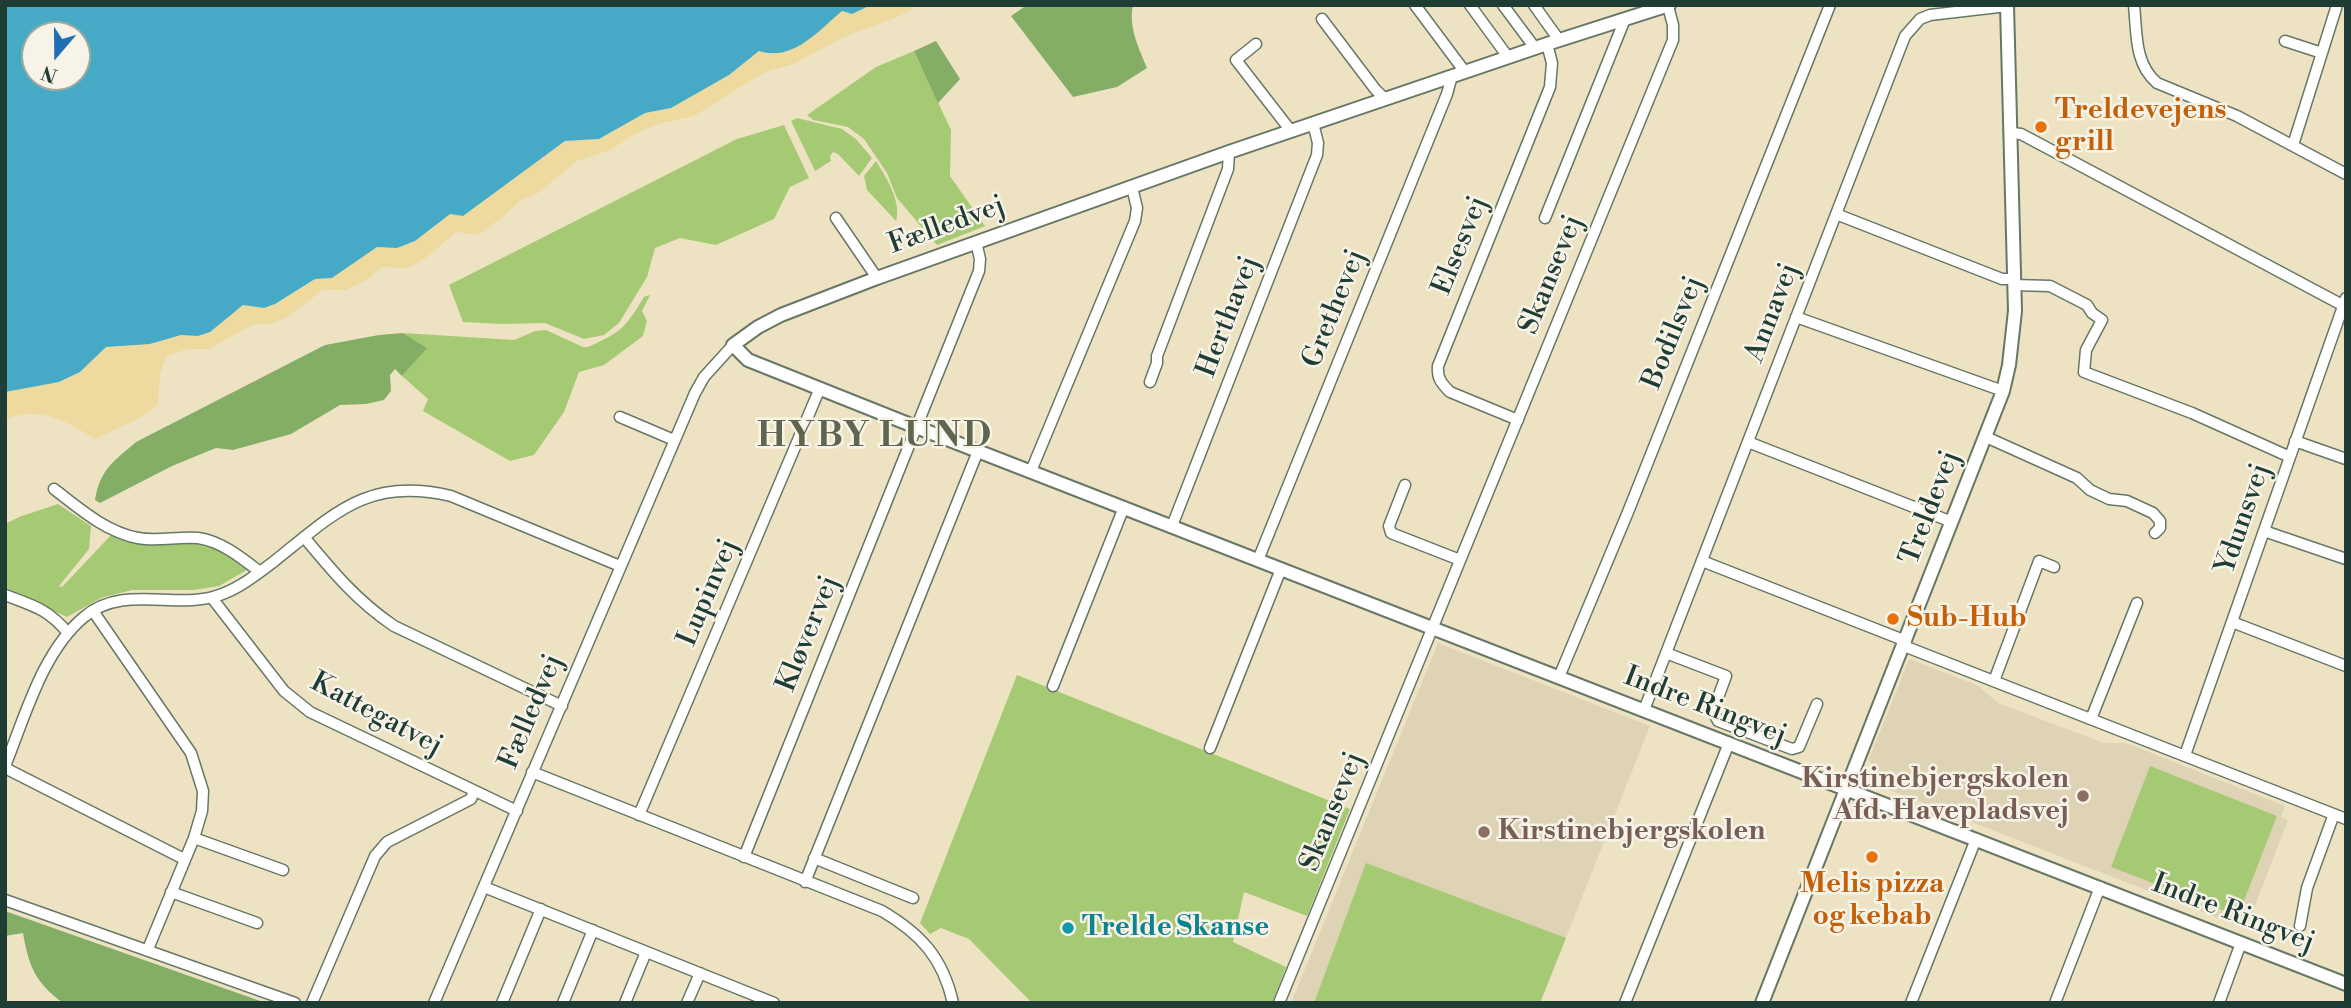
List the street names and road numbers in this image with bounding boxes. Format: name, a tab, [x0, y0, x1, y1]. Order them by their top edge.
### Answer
street label: Fælledvej	[884, 189, 1010, 263]
street label: Elsesvej	[1426, 192, 1496, 300]
street label: Skansevej	[1513, 210, 1591, 340]
street label: Grethevej	[1296, 245, 1374, 373]
street label: Herthavej	[1191, 252, 1267, 382]
street label: Annavej	[1739, 259, 1807, 367]
street label: Bodilsvej	[1636, 272, 1712, 394]
street label: Treldevej	[1894, 446, 1968, 570]
street label: Ydunsvej	[2209, 459, 2279, 579]
street label: Lupinvej	[671, 534, 747, 652]
street label: Kløvervej	[771, 571, 847, 697]
street label: Fælledvej	[493, 649, 571, 775]
street label: Indre Ringvej	[1619, 661, 1791, 753]
street label: Kattegatvej	[304, 666, 448, 764]
street label: Skansevej	[1294, 747, 1372, 877]
street label: Indre Ringvej	[2147, 868, 2319, 960]

